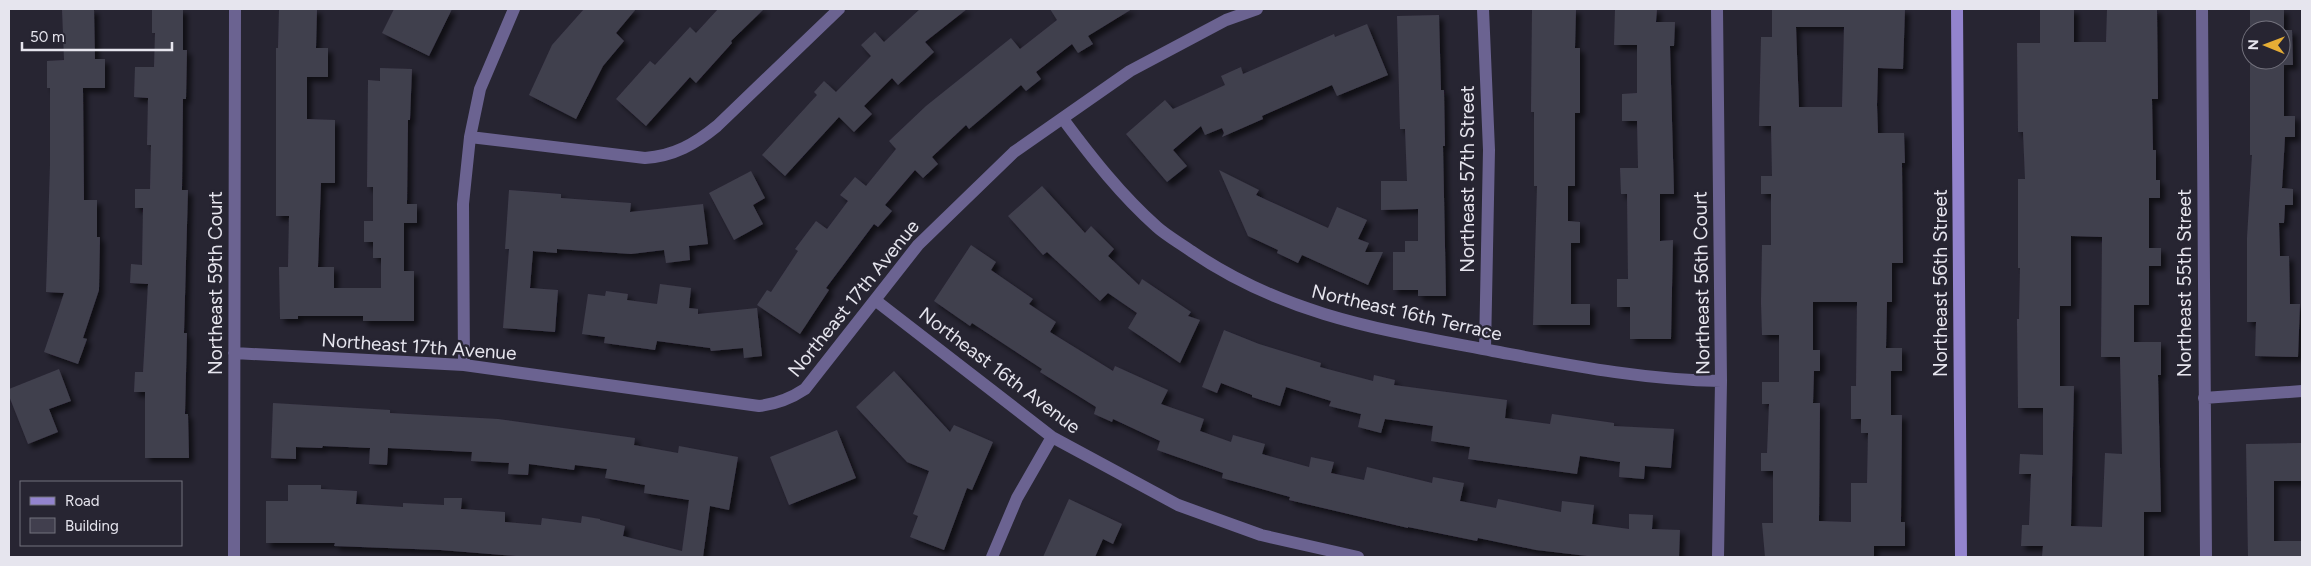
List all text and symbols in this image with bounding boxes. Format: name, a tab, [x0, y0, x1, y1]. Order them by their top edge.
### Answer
scale bar	[22, 20, 172, 52]
north arrow	[2241, 20, 2291, 70]
text: 50 m	[30, 28, 65, 46]
text: N	[2245, 39, 2262, 50]
street label: Northeast 57th Street	[1456, 85, 1479, 273]
street label: Northeast 56th Street	[1929, 189, 1952, 377]
street label: Northeast 55th Street	[2173, 189, 2196, 377]
street label: Northeast 59th Court	[204, 191, 227, 375]
street label: Northeast 56th Court	[1688, 191, 1715, 375]
street label: Northeast 17th Avenue	[783, 215, 924, 382]
street label: Northeast 16th Terrace	[1309, 279, 1504, 346]
street label: Northeast 16th Avenue	[914, 302, 1085, 439]
street label: Northeast 17th Avenue	[321, 328, 517, 365]
legend	[20, 481, 182, 546]
text: Road	[65, 492, 100, 510]
text: Building	[65, 517, 119, 535]

